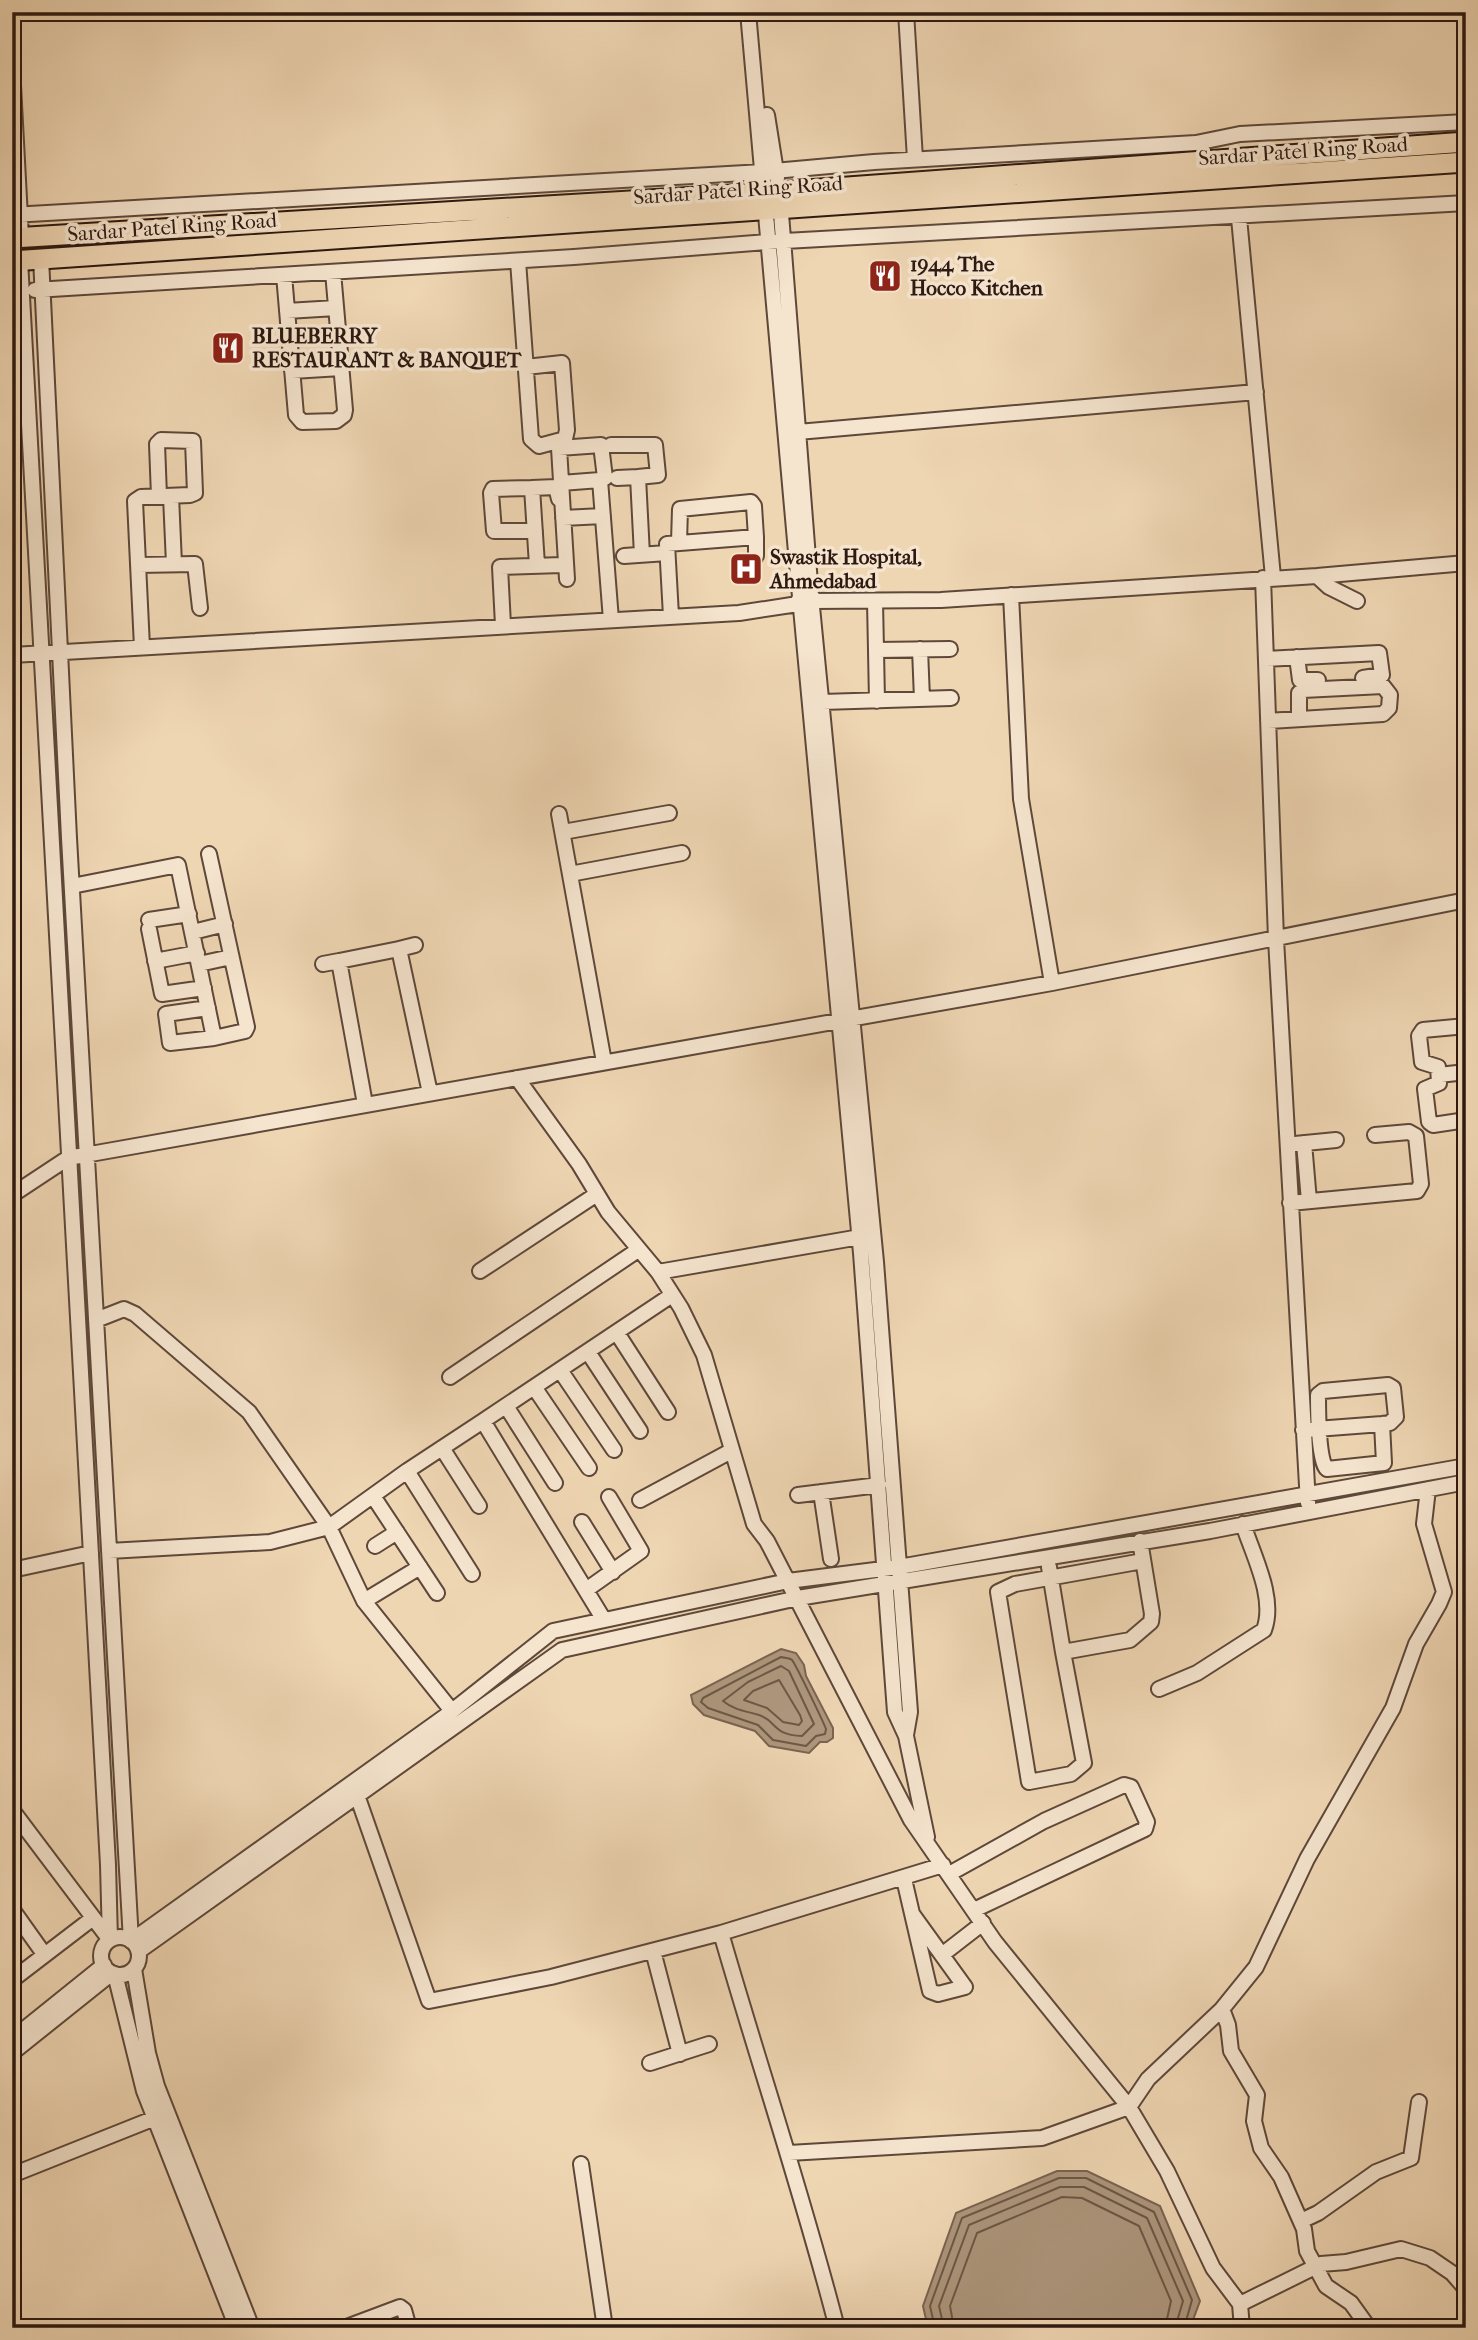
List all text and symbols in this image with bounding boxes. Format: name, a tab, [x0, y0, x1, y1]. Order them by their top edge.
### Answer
street label: Sardar Patel Ring Road	[1197, 132, 1409, 170]
street label: Sardar Patel Ring Road	[632, 171, 844, 209]
street label: Sardar Patel Ring Road	[66, 208, 278, 246]
place label: 1944 The Hocco Kitchen	[910, 252, 1044, 300]
restaurant icon: 1944 The Hocco Kitchen	[866, 257, 904, 295]
place label: BLUEBERRY RESTAURANT & BANQUET	[252, 324, 522, 372]
restaurant icon: BLUEBERRY RESTAURANT & BANQUET	[209, 329, 247, 367]
place label: Swastik Hospital, Ahmedabad	[768, 545, 922, 593]
hospital icon: Swastik Hospital, Ahmedabad	[727, 550, 765, 588]

